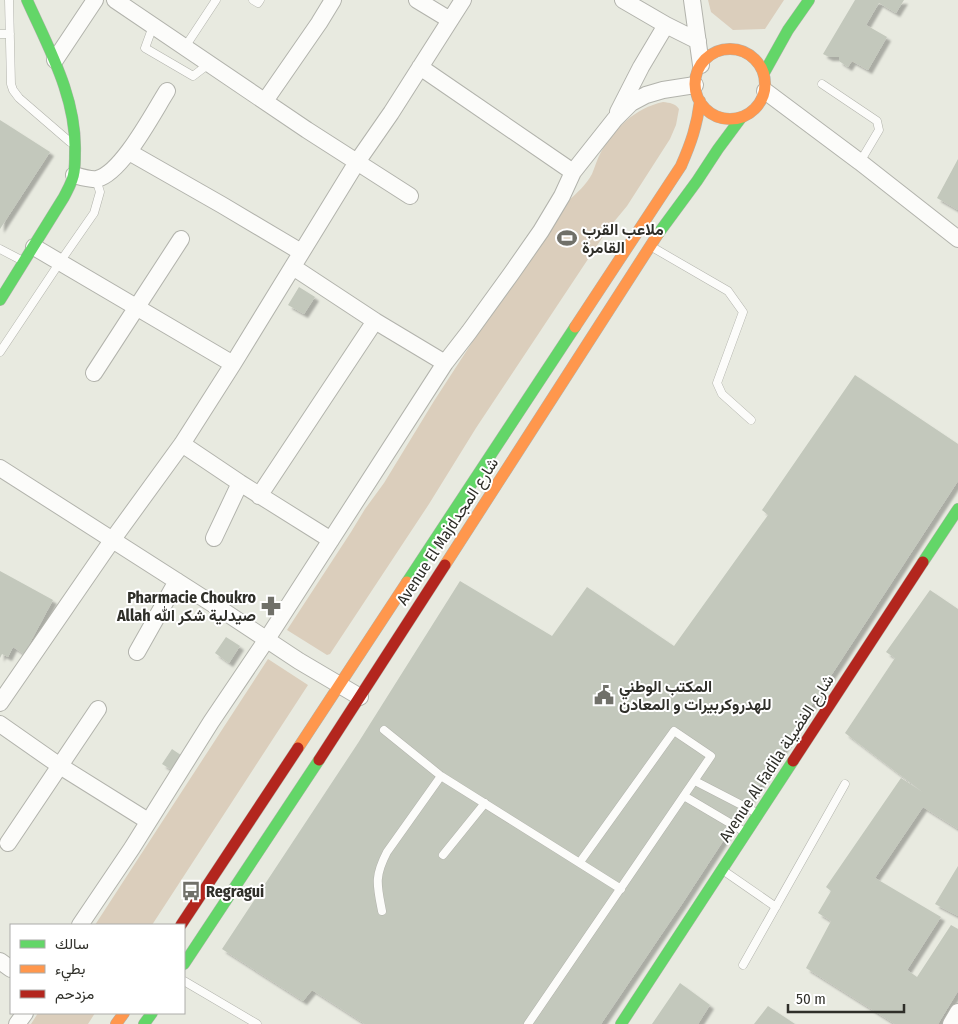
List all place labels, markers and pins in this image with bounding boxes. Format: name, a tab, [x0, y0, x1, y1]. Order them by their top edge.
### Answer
place label: ملاعب القرب القامرة	[582, 220, 664, 258]
sports icon: ملاعب القرب القامرة	[556, 227, 578, 249]
place label: Pharmacie Choukro Allah صيدلية شكر الله	[116, 588, 256, 626]
pharmacy icon: Pharmacie Choukro Allah صيدلية شكر الله	[260, 595, 282, 617]
place label: المكتب الوطني للهدروكربيرات و المعادن	[619, 677, 772, 715]
public building icon: المكتب الوطني للهدروكربيرات و المعادن	[593, 684, 615, 706]
bus stop icon: Regragui	[180, 880, 202, 902]
place label: Regragui	[206, 882, 264, 901]

